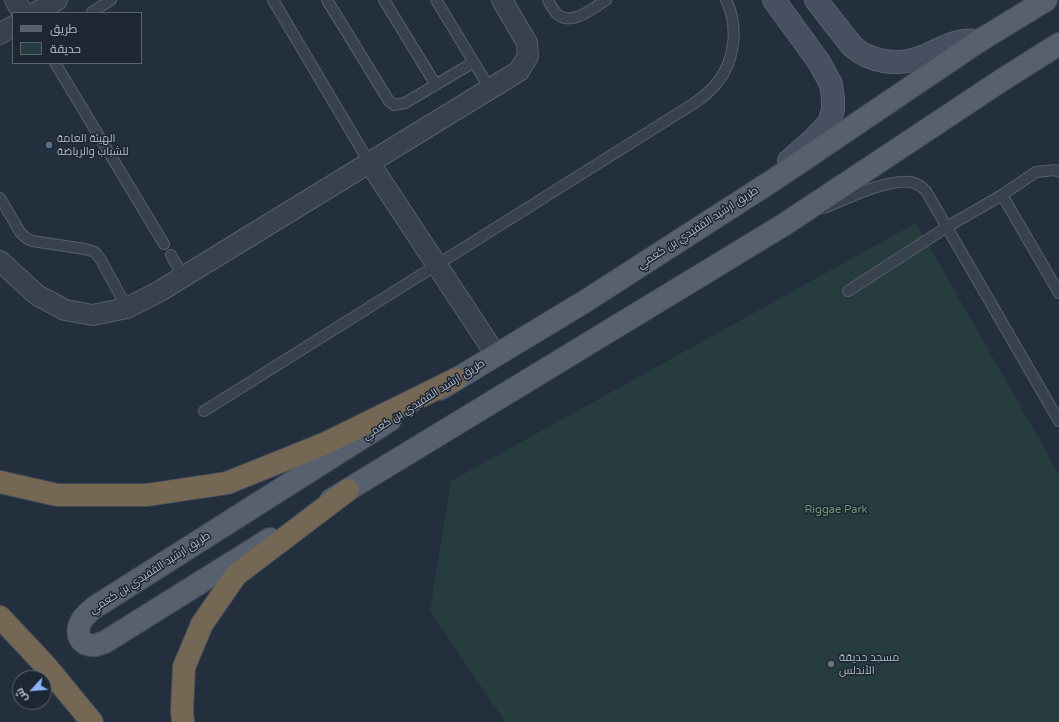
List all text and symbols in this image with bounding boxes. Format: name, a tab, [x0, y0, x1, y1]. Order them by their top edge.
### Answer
legend	[12, 12, 142, 64]
text: طريق	[50, 22, 77, 36]
text: حديقة	[50, 42, 81, 56]
place label: الهيئة العامة للشباب والرياضة	[57, 132, 129, 158]
marker: الهيئة العامة للشباب والرياضة	[44, 140, 54, 150]
street label: طريق ارشيد القفيدي بن كعمي	[635, 184, 761, 272]
street label: طريق ارشيد القفيدي بن كعمي	[361, 357, 487, 443]
park label: Riggae Park	[804, 503, 868, 517]
street label: طريق ارشيد القفيدي بن كعمي	[87, 529, 213, 617]
place label: مسجد حديقة الأندلس	[839, 651, 899, 677]
marker: مسجد حديقة الأندلس	[826, 659, 836, 669]
north arrow	[12, 670, 52, 710]
text: ش	[13, 686, 31, 704]

